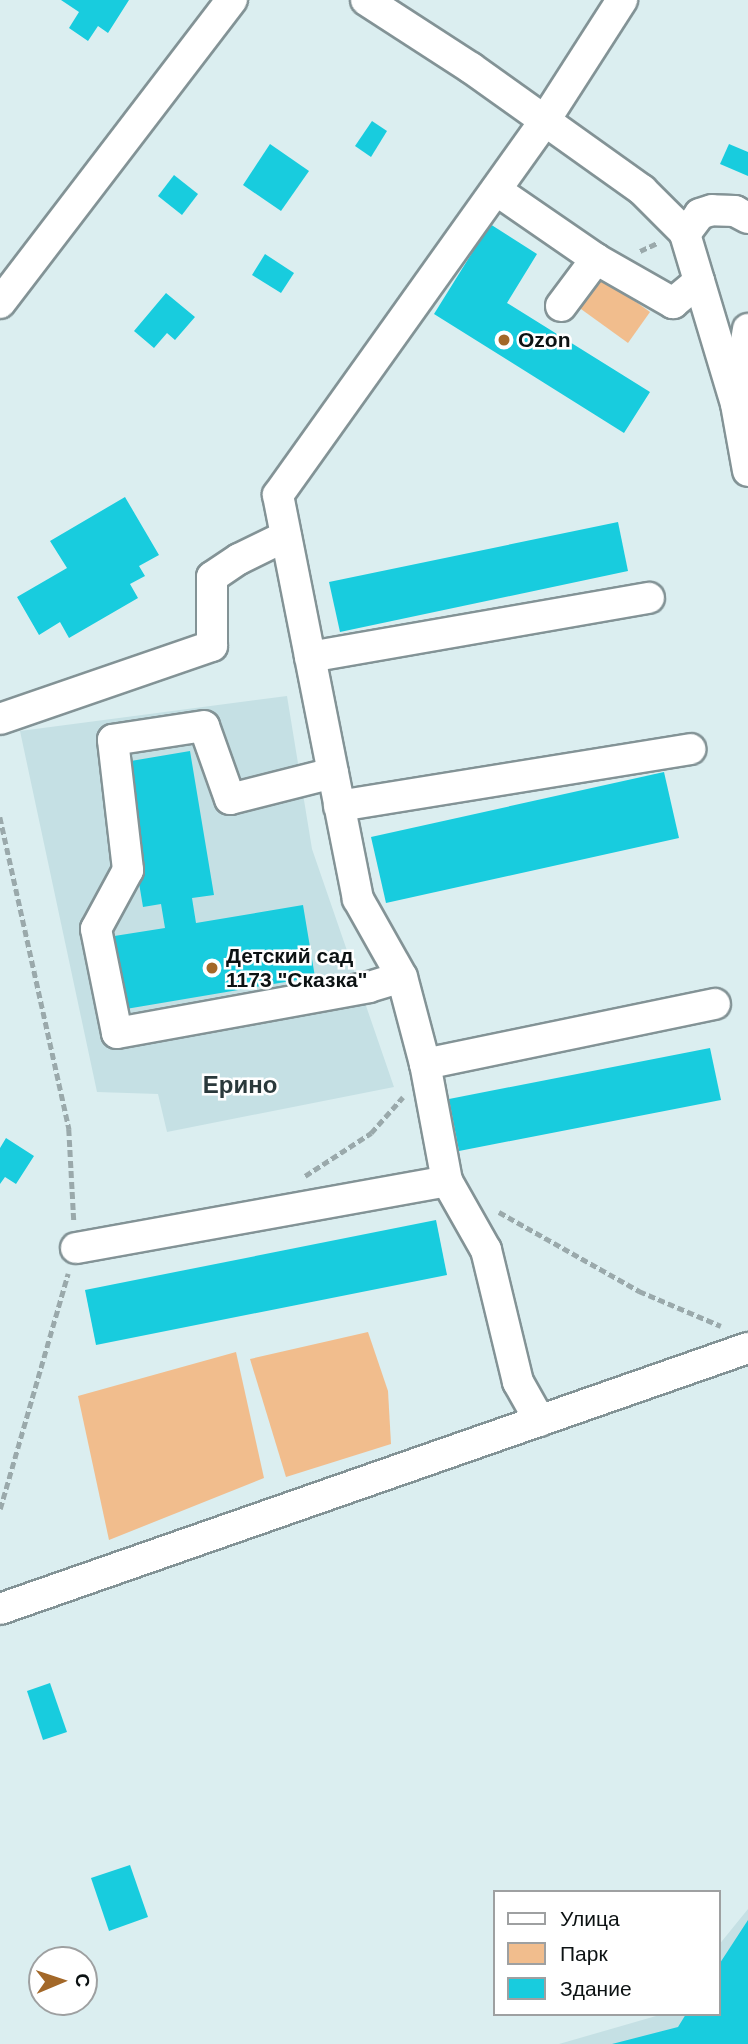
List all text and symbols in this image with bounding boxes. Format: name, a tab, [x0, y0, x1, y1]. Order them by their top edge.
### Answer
place label: Ozon	[518, 327, 570, 353]
marker: Ozon	[496, 332, 512, 348]
place label: Детский сад 1173 "Сказка"	[226, 943, 368, 993]
marker: Детский сад 1173 "Сказка"	[204, 960, 220, 976]
district label: Ерино	[203, 1071, 277, 1099]
legend	[492, 1890, 720, 2016]
text: Улица	[560, 1907, 620, 1930]
text: Парк	[560, 1942, 608, 1965]
north arrow	[28, 1946, 98, 2016]
text: С	[72, 1973, 93, 1988]
text: Здание	[560, 1977, 632, 2000]

